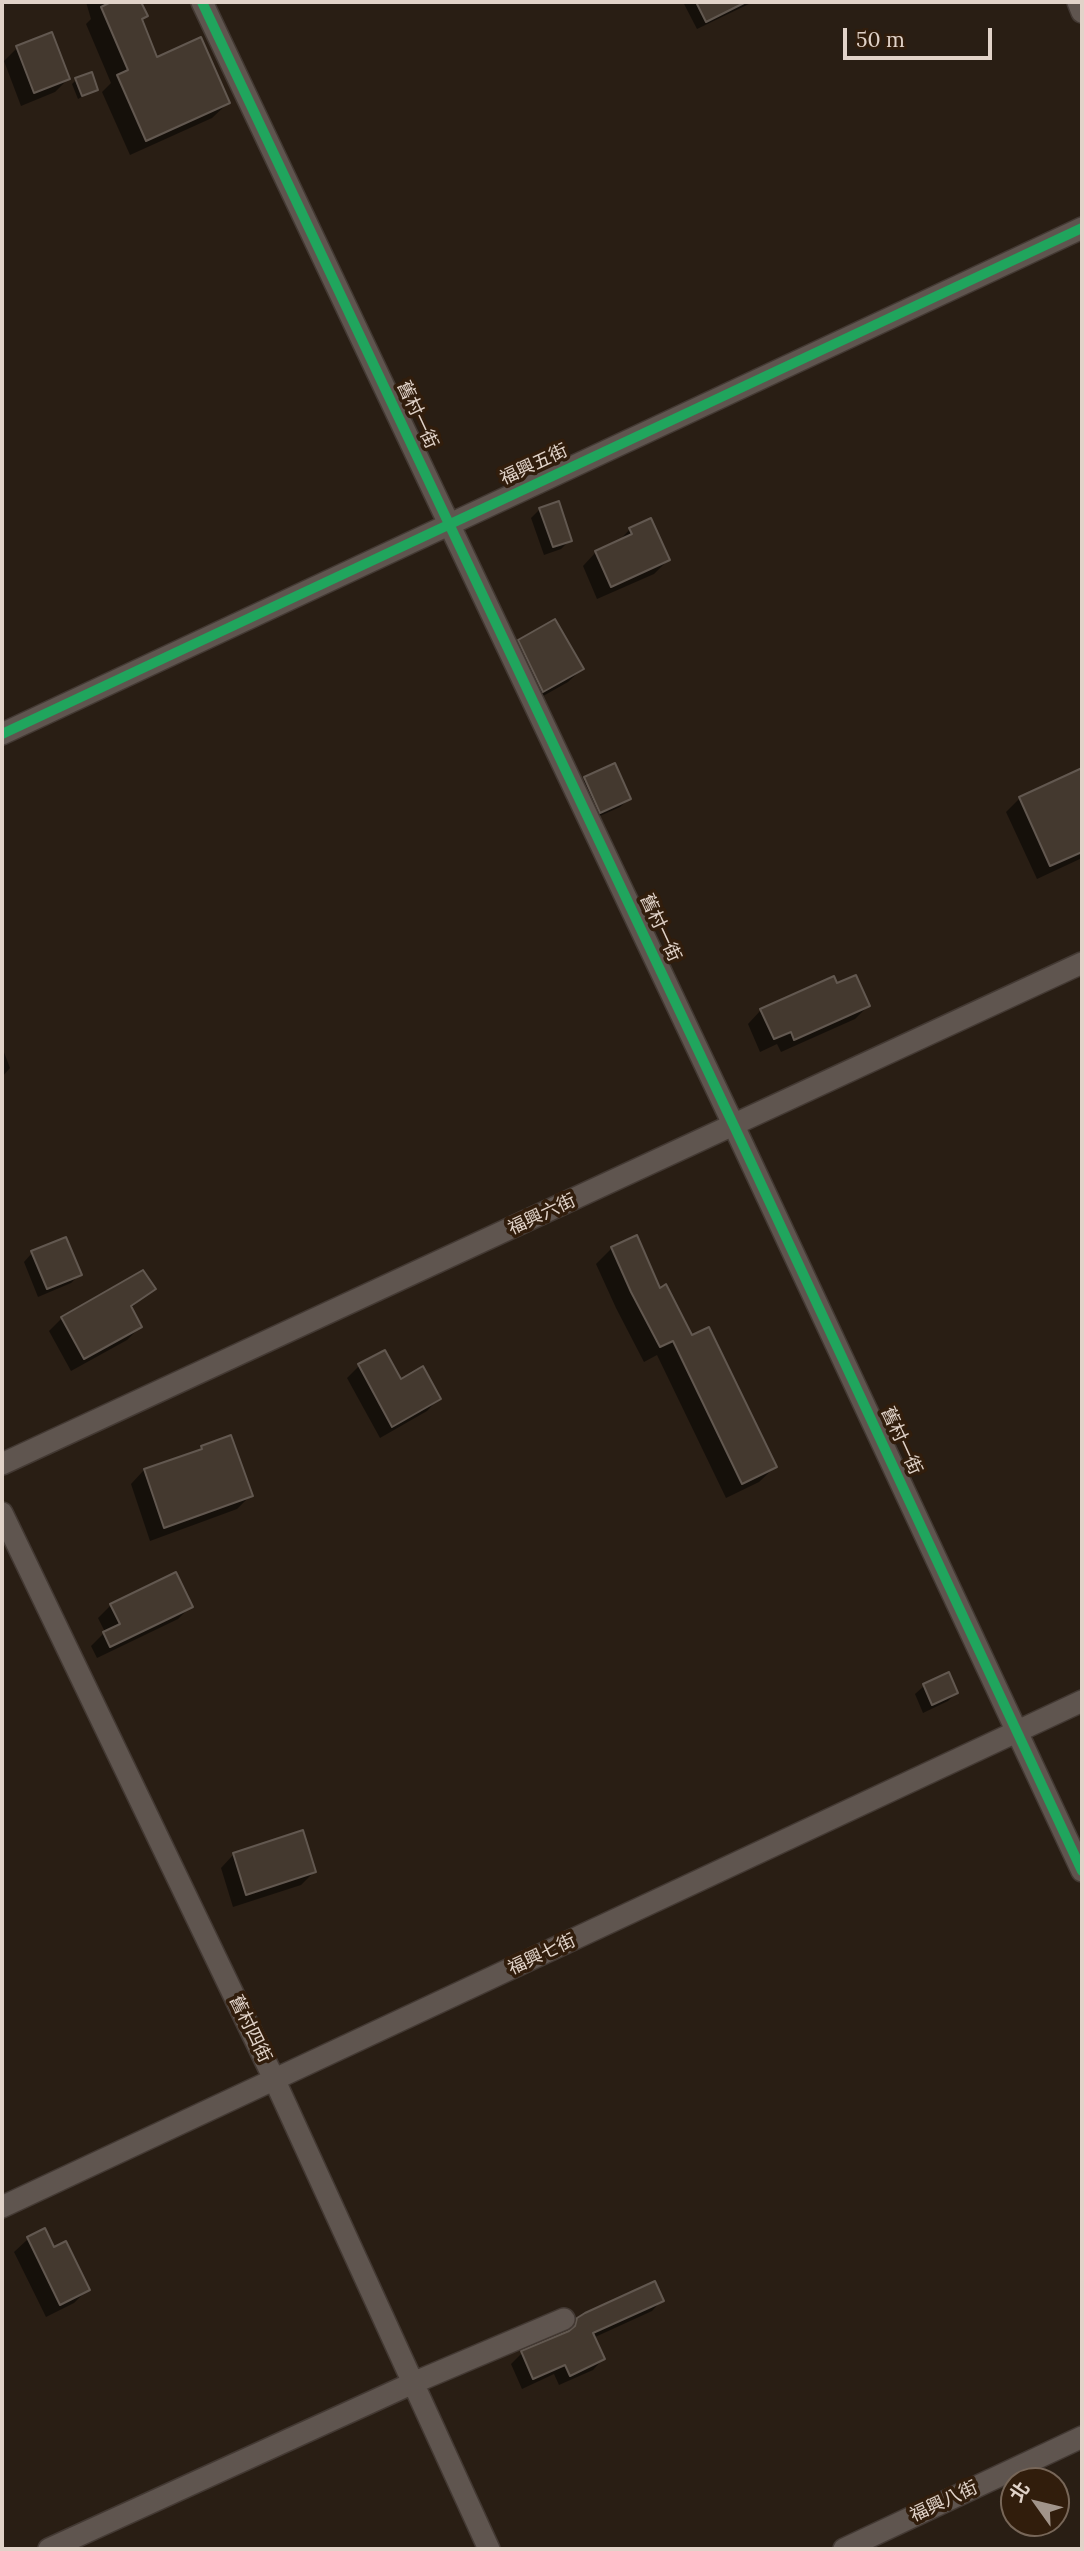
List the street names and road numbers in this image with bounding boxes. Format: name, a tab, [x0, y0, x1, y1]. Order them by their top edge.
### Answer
street label: 舊村一街	[392, 378, 442, 452]
street label: 福興五街	[497, 440, 571, 490]
street label: 舊村一街	[635, 891, 685, 965]
street label: 福興六街	[505, 1190, 579, 1240]
street label: 舊村一街	[876, 1404, 926, 1478]
street label: 福興七街	[505, 1930, 579, 1980]
street label: 舊村四街	[225, 1992, 275, 2066]
street label: 福興八街	[907, 2477, 981, 2527]

